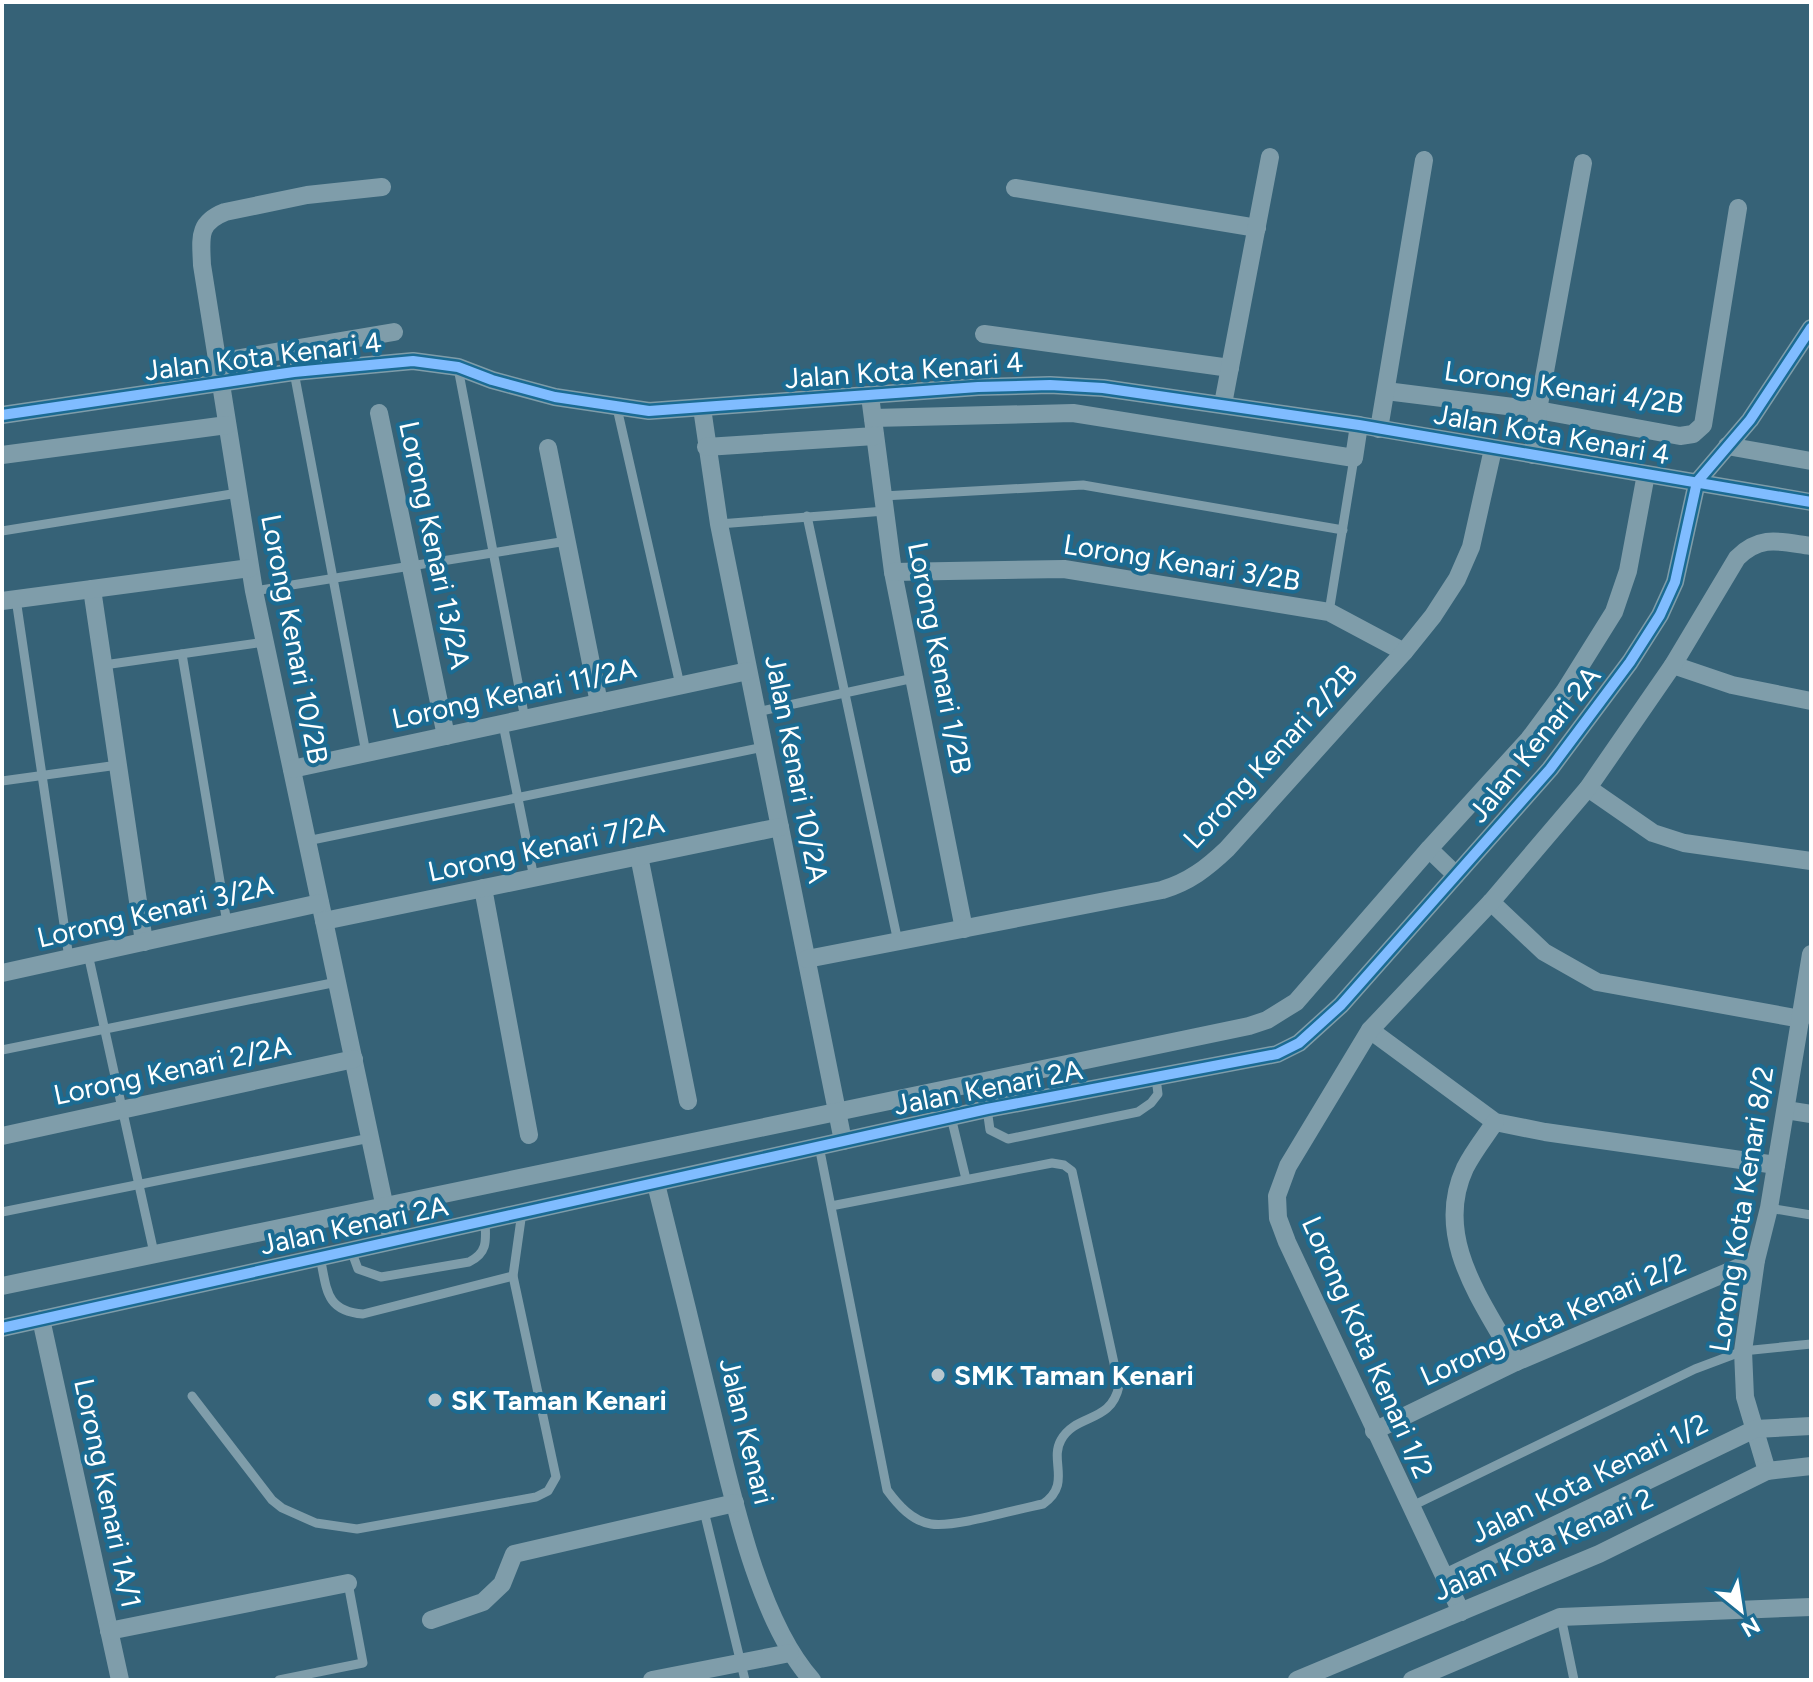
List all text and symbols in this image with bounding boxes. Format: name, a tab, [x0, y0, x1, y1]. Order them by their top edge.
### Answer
street label: Jalan Kota Kenari 4	[142, 325, 384, 387]
street label: Jalan Kota Kenari 4	[784, 345, 1024, 395]
street label: Lorong Kenari 4/2B	[1442, 353, 1686, 421]
street label: Jalan Kota Kenari 4	[1431, 397, 1673, 471]
street label: Lorong Kenari 13/2A	[392, 418, 478, 672]
street label: Lorong Kenari 10/2B	[254, 511, 336, 767]
street label: Lorong Kenari 3/2B	[1061, 526, 1303, 598]
street label: Lorong Kenari 1/2B	[901, 539, 979, 777]
street label: Lorong Kenari 11/2A	[389, 650, 639, 736]
street label: Jalan Kenari 10/2A	[758, 652, 836, 886]
street label: Lorong Kenari 2/2B	[1176, 657, 1364, 855]
street label: Jalan Kenari 2A	[1461, 659, 1607, 829]
street label: Lorong Kenari 7/2A	[425, 805, 667, 889]
street label: Lorong Kenari 3/2A	[34, 867, 276, 955]
street label: Lorong Kenari 2/2A	[50, 1028, 294, 1112]
street label: Jalan Kenari 2A	[891, 1052, 1085, 1122]
street label: Lorong Kota Kenari 8/2	[1702, 1064, 1780, 1354]
street label: Jalan Kenari 2A	[257, 1188, 451, 1262]
street label: Lorong Kota Kenari 1/2	[1295, 1211, 1441, 1483]
street label: Lorong Kota Kenari 2/2	[1415, 1245, 1691, 1393]
street label: Jalan Kenari	[712, 1354, 782, 1508]
place label: SMK Taman Kenari	[954, 1358, 1194, 1392]
marker: SMK Taman Kenari	[929, 1366, 947, 1384]
street label: Lorong Kenari 1A/1	[67, 1375, 149, 1611]
place label: SK Taman Kenari	[451, 1383, 667, 1417]
marker: SK Taman Kenari	[426, 1391, 444, 1409]
street label: Jalan Kota Kenari 1/2	[1465, 1406, 1713, 1550]
street label: Jalan Kota Kenari 2	[1428, 1480, 1658, 1608]
north arrow	[1701, 1570, 1781, 1650]
text: N	[1737, 1611, 1765, 1643]

